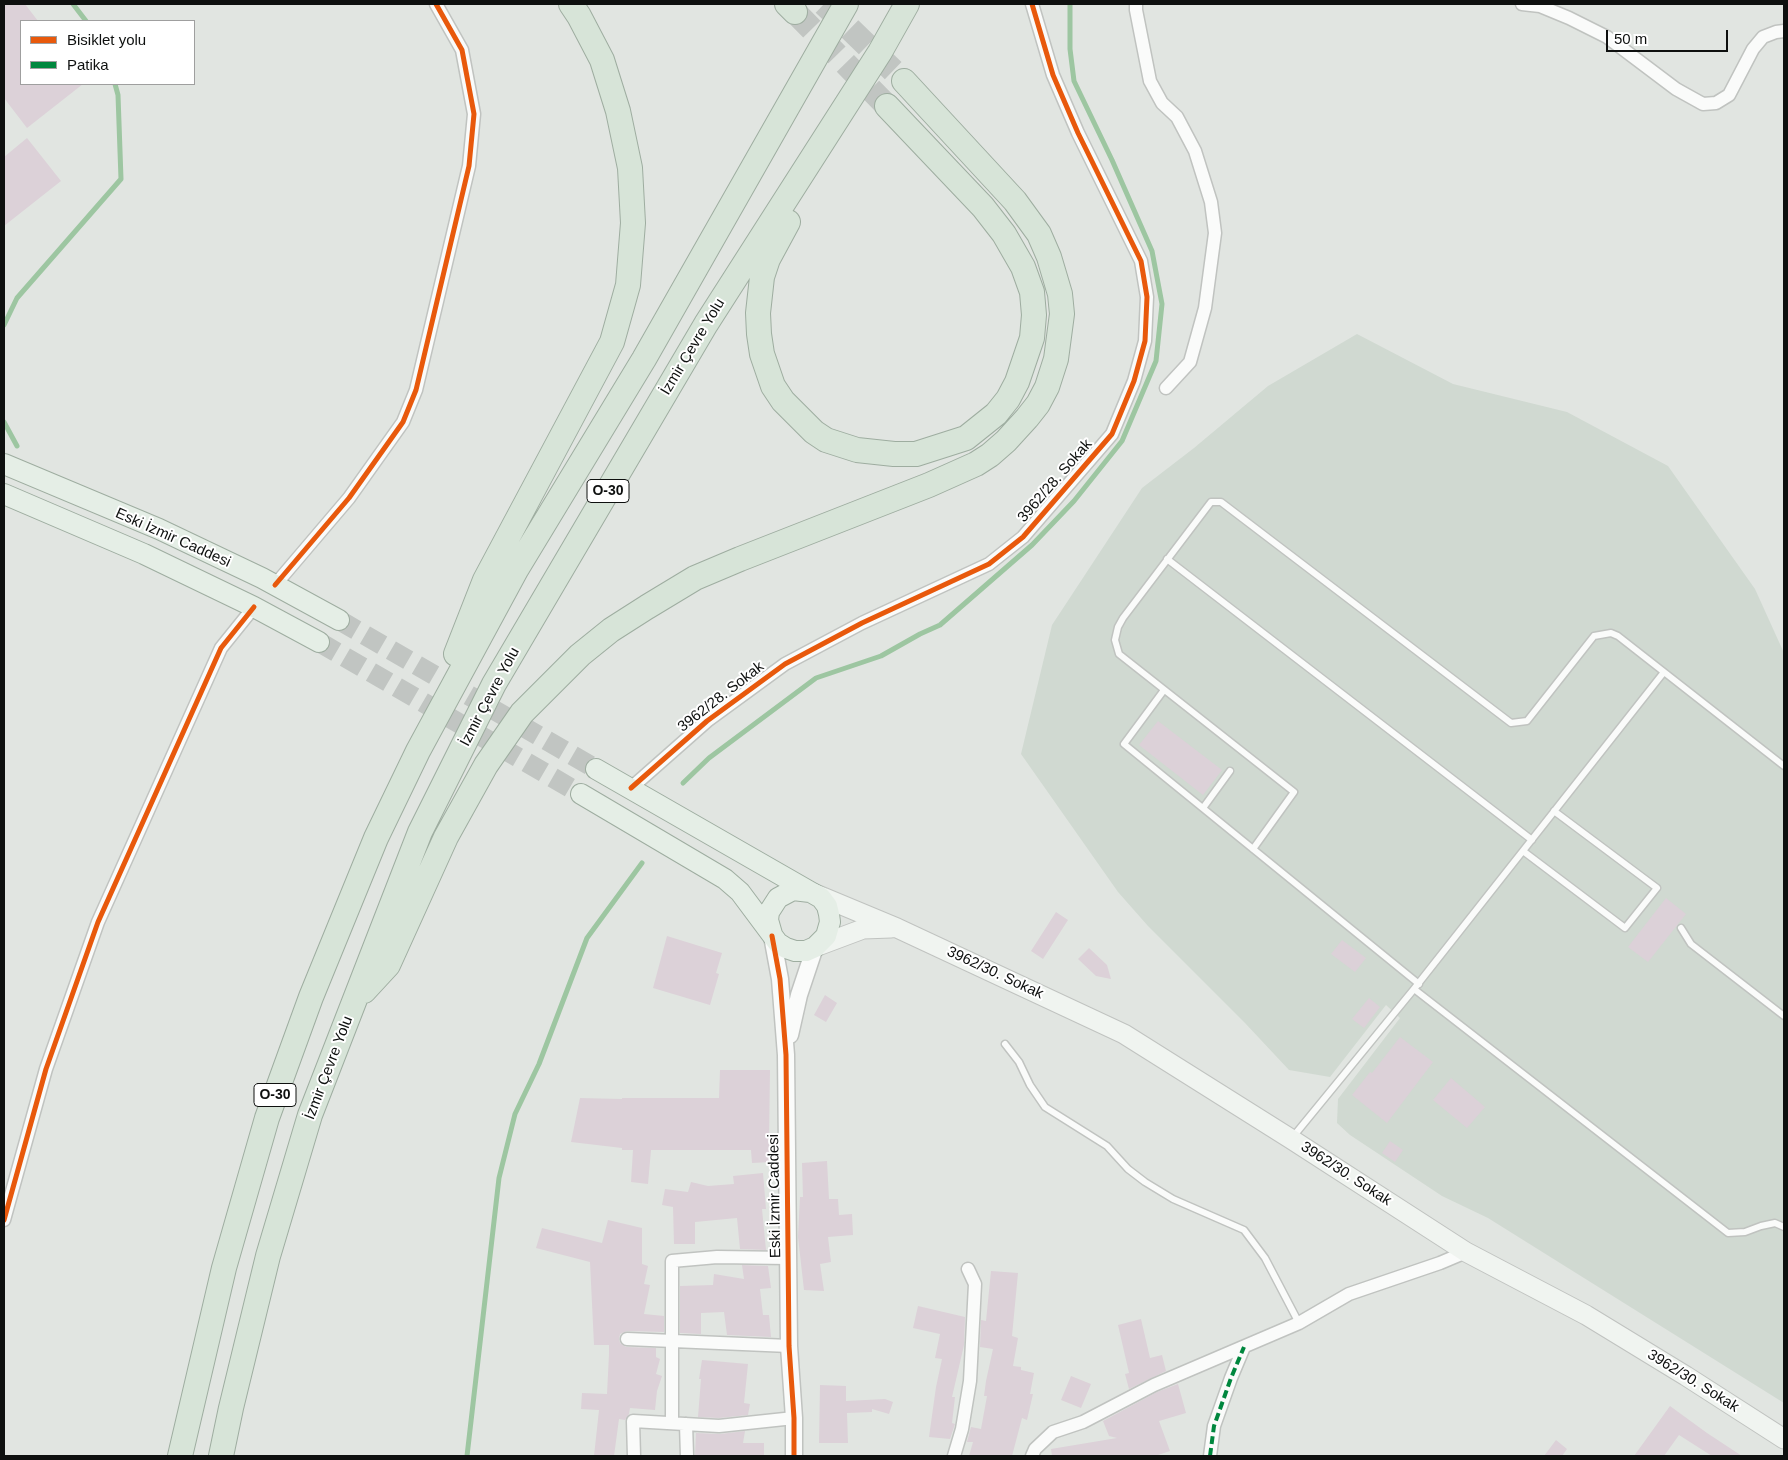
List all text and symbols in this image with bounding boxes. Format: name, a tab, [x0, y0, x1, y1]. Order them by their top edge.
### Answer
legend	[20, 20, 195, 85]
scale bar	[1608, 20, 1730, 52]
text: 50 m	[1614, 30, 1647, 47]
text: Bisiklet yolu	[67, 31, 146, 48]
text: Patika	[67, 56, 109, 73]
street label: İzmir Çevre Yolu	[657, 295, 729, 399]
street label: 3962/28. Sokak	[1014, 436, 1096, 526]
road number: O-30	[587, 480, 629, 502]
street label: Eski İzmir Caddesi	[113, 505, 233, 571]
street label: İzmir Çevre Yolu	[456, 644, 524, 750]
street label: 3962/28. Sokak	[674, 658, 768, 736]
street label: 3962/30. Sokak	[944, 943, 1046, 1003]
street label: İzmir Çevre Yolu	[301, 1014, 357, 1122]
road number: O-30	[254, 1084, 296, 1106]
street label: Eski İzmir Caddesi	[765, 1134, 785, 1258]
street label: 3962/30. Sokak	[1297, 1138, 1395, 1210]
street label: 3962/30. Sokak	[1644, 1346, 1742, 1416]

